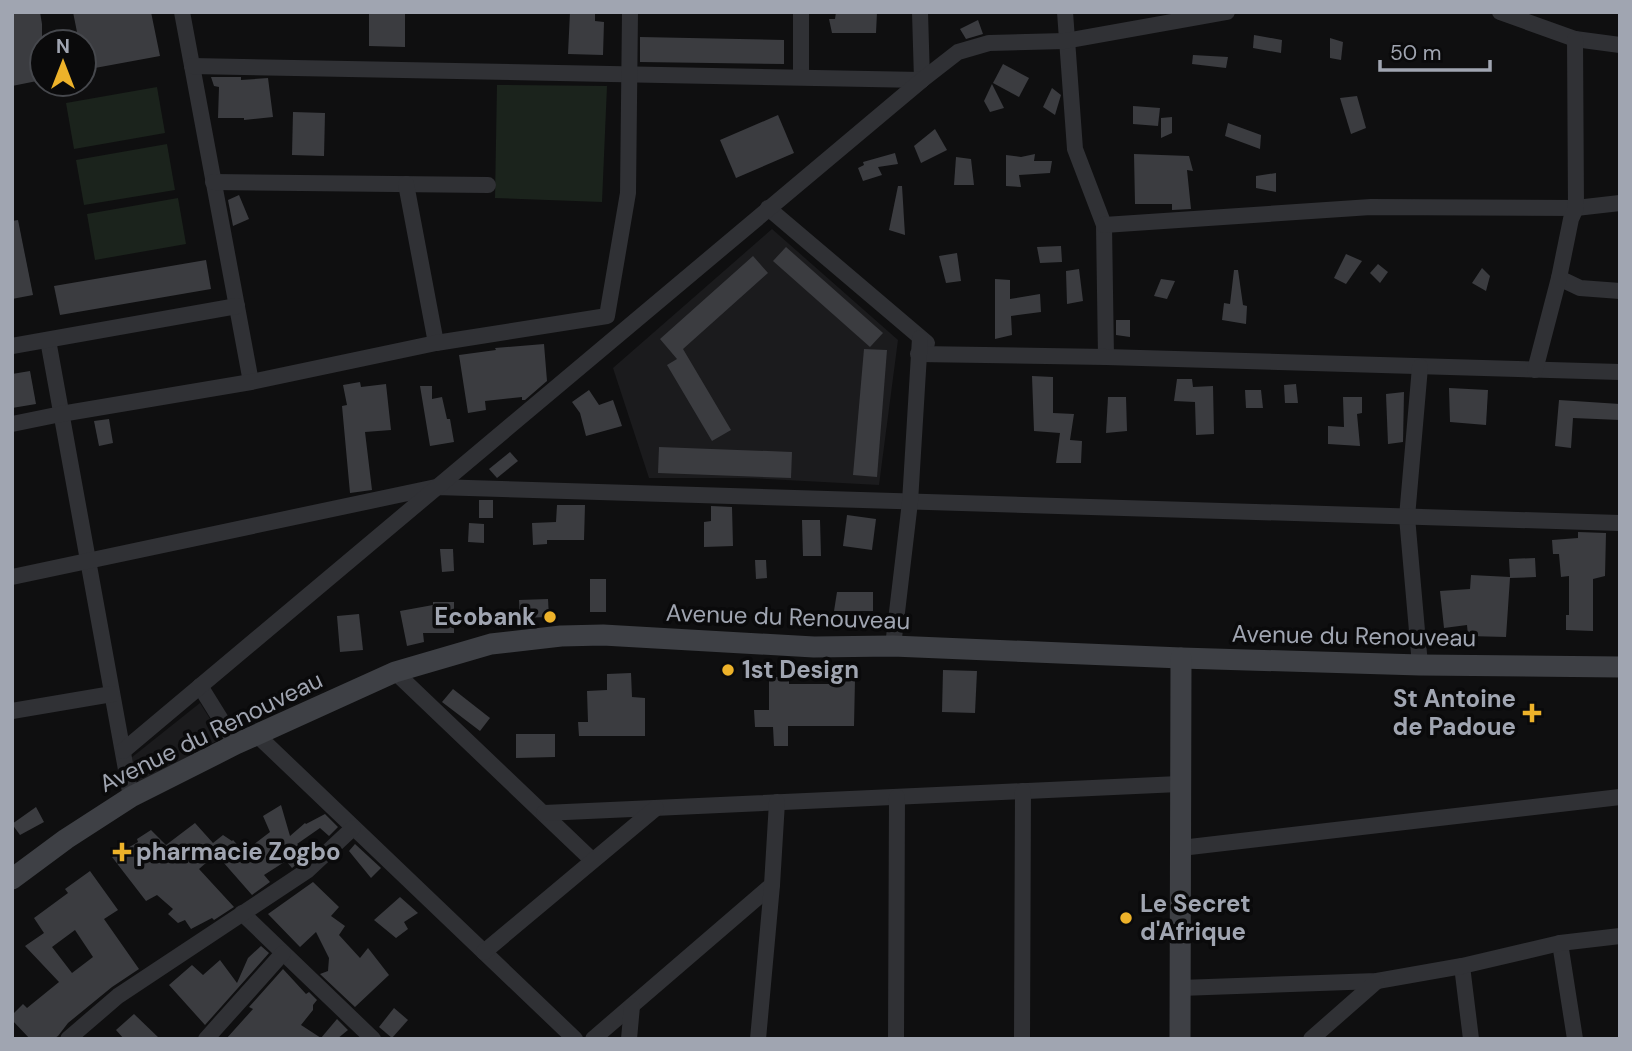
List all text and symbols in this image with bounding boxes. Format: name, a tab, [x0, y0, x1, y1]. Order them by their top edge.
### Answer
north arrow	[28, 28, 98, 98]
scale bar	[1380, 28, 1490, 72]
text: N	[56, 34, 70, 59]
text: 50 m	[1390, 39, 1441, 67]
street label: Avenue du Renouveau	[665, 597, 911, 636]
place label: Ecobank	[434, 601, 536, 632]
marker: Ecobank	[542, 609, 558, 625]
street label: Avenue du Renouveau	[1231, 618, 1477, 653]
place label: 1st Design	[742, 654, 859, 685]
marker: 1st Design	[720, 662, 736, 678]
street label: Avenue du Renouveau	[94, 664, 327, 799]
place label: St Antoine de Padoue	[1393, 683, 1516, 742]
marker: St Antoine de Padoue	[1522, 703, 1542, 723]
place label: pharmacie Zogbo	[136, 836, 341, 867]
marker: pharmacie Zogbo	[114, 844, 130, 860]
place label: Le Secret d'Afrique	[1140, 888, 1251, 947]
marker: Le Secret d'Afrique	[1118, 910, 1134, 926]

